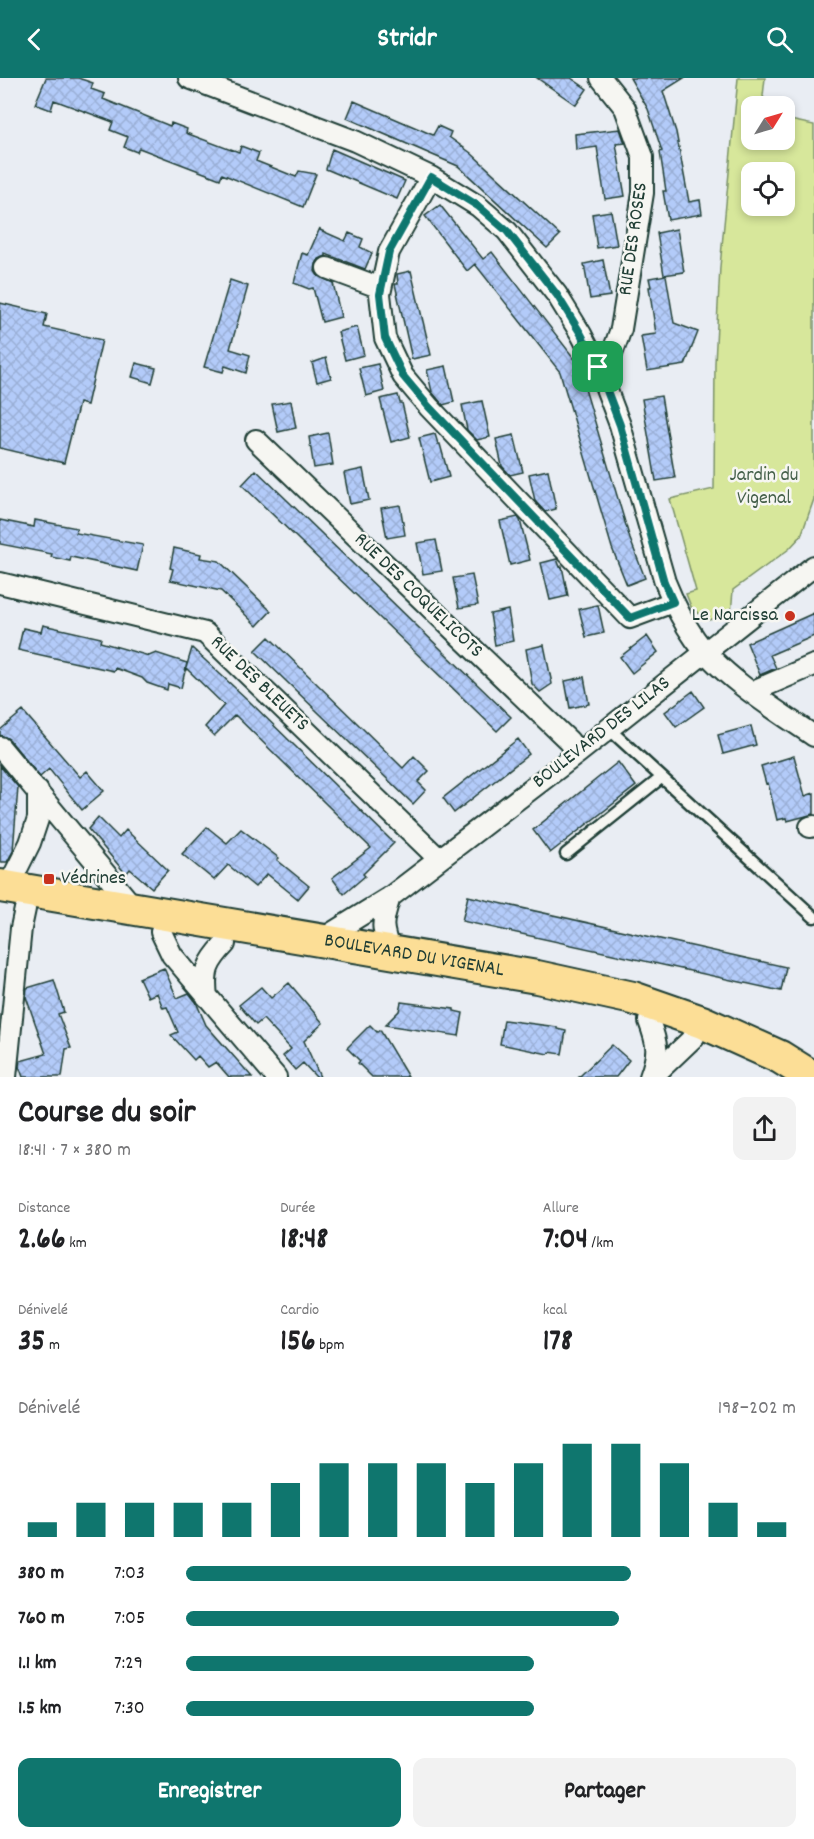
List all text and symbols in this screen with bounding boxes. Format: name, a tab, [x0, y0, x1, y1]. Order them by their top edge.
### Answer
text: Stridr	[377, 20, 437, 59]
icon: back	[18, 23, 51, 56]
icon: search	[763, 23, 796, 56]
north arrow	[741, 96, 795, 150]
map controls	[741, 96, 795, 216]
button: locate	[741, 162, 795, 216]
street label: RUE DES ROSES	[612, 181, 656, 297]
pin	[572, 341, 623, 392]
icon: arrive	[581, 350, 614, 383]
park label: Jardin du Vigenal	[730, 462, 798, 513]
street label: RUE DES COQUELICOTS	[347, 527, 489, 665]
place label: Le Narcissa	[692, 602, 779, 630]
marker: Le Narcissa	[783, 609, 797, 623]
street label: RUE DES BLEUETS	[203, 629, 315, 739]
street label: BOULEVARD DES LILAS	[527, 670, 677, 796]
place label: Védrines	[61, 865, 126, 893]
marker: Védrines	[42, 872, 56, 886]
street label: BOULEVARD DU VIGENAL	[322, 927, 506, 985]
text: Course du soir	[18, 1091, 196, 1138]
button: share	[733, 1097, 796, 1160]
text: 18:41 · 7 × 380 m	[18, 1137, 131, 1165]
text: Distance	[18, 1197, 70, 1220]
text: Durée	[280, 1197, 315, 1220]
text: Allure	[543, 1197, 579, 1220]
text: 2.66	[18, 1220, 66, 1263]
text: 18:48	[280, 1220, 328, 1263]
text: 7:04	[543, 1220, 588, 1263]
text: km	[66, 1232, 87, 1255]
text: /km	[588, 1232, 614, 1255]
text: Dénivelé	[18, 1299, 68, 1322]
text: Cardio	[280, 1299, 319, 1322]
text: kcal	[543, 1299, 567, 1322]
text: 35	[18, 1322, 45, 1365]
text: 156	[280, 1322, 316, 1365]
text: 178	[543, 1322, 573, 1365]
text: m	[45, 1334, 60, 1357]
text: bpm	[316, 1334, 344, 1357]
text: Dénivelé	[18, 1395, 80, 1423]
text: 198–202 m	[718, 1395, 796, 1423]
text: 380 m	[18, 1560, 64, 1588]
text: 7:03	[114, 1560, 145, 1588]
text: 760 m	[18, 1605, 65, 1633]
text: 7:05	[114, 1605, 145, 1633]
text: 1.1 km	[18, 1650, 57, 1678]
text: 7:29	[114, 1650, 143, 1678]
text: 1.5 km	[18, 1695, 61, 1723]
text: 7:30	[114, 1695, 145, 1723]
button: Enregistrer	[18, 1758, 401, 1827]
button: Partager	[413, 1758, 796, 1827]

